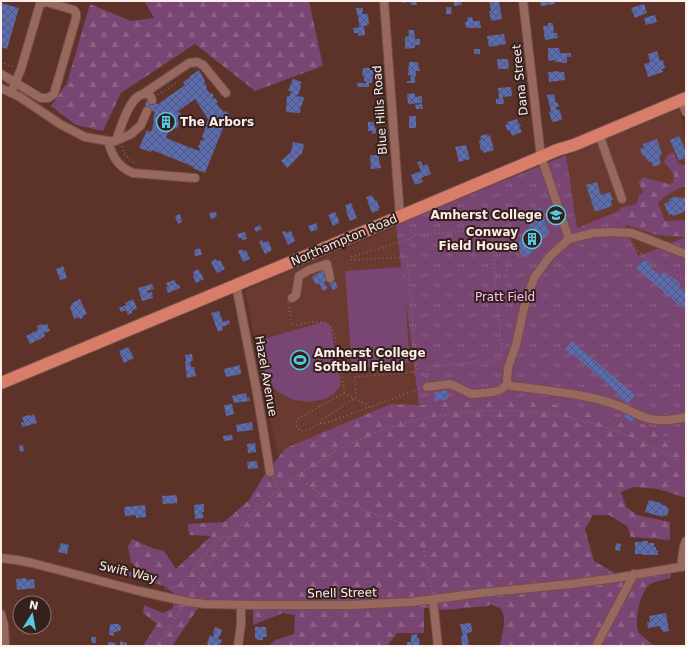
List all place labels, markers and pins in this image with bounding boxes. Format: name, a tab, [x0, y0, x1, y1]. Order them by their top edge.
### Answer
building icon: The Arbors	[155, 111, 177, 133]
place label: The Arbors	[180, 115, 254, 129]
school or university icon: Amherst College	[545, 204, 567, 226]
place label: Amherst College	[430, 208, 542, 222]
place label: Conway Field House	[439, 225, 518, 253]
building icon: Conway Field House	[521, 228, 543, 250]
place label: Amherst College Softball Field	[314, 346, 426, 374]
sports icon: Amherst College Softball Field	[289, 349, 311, 371]

